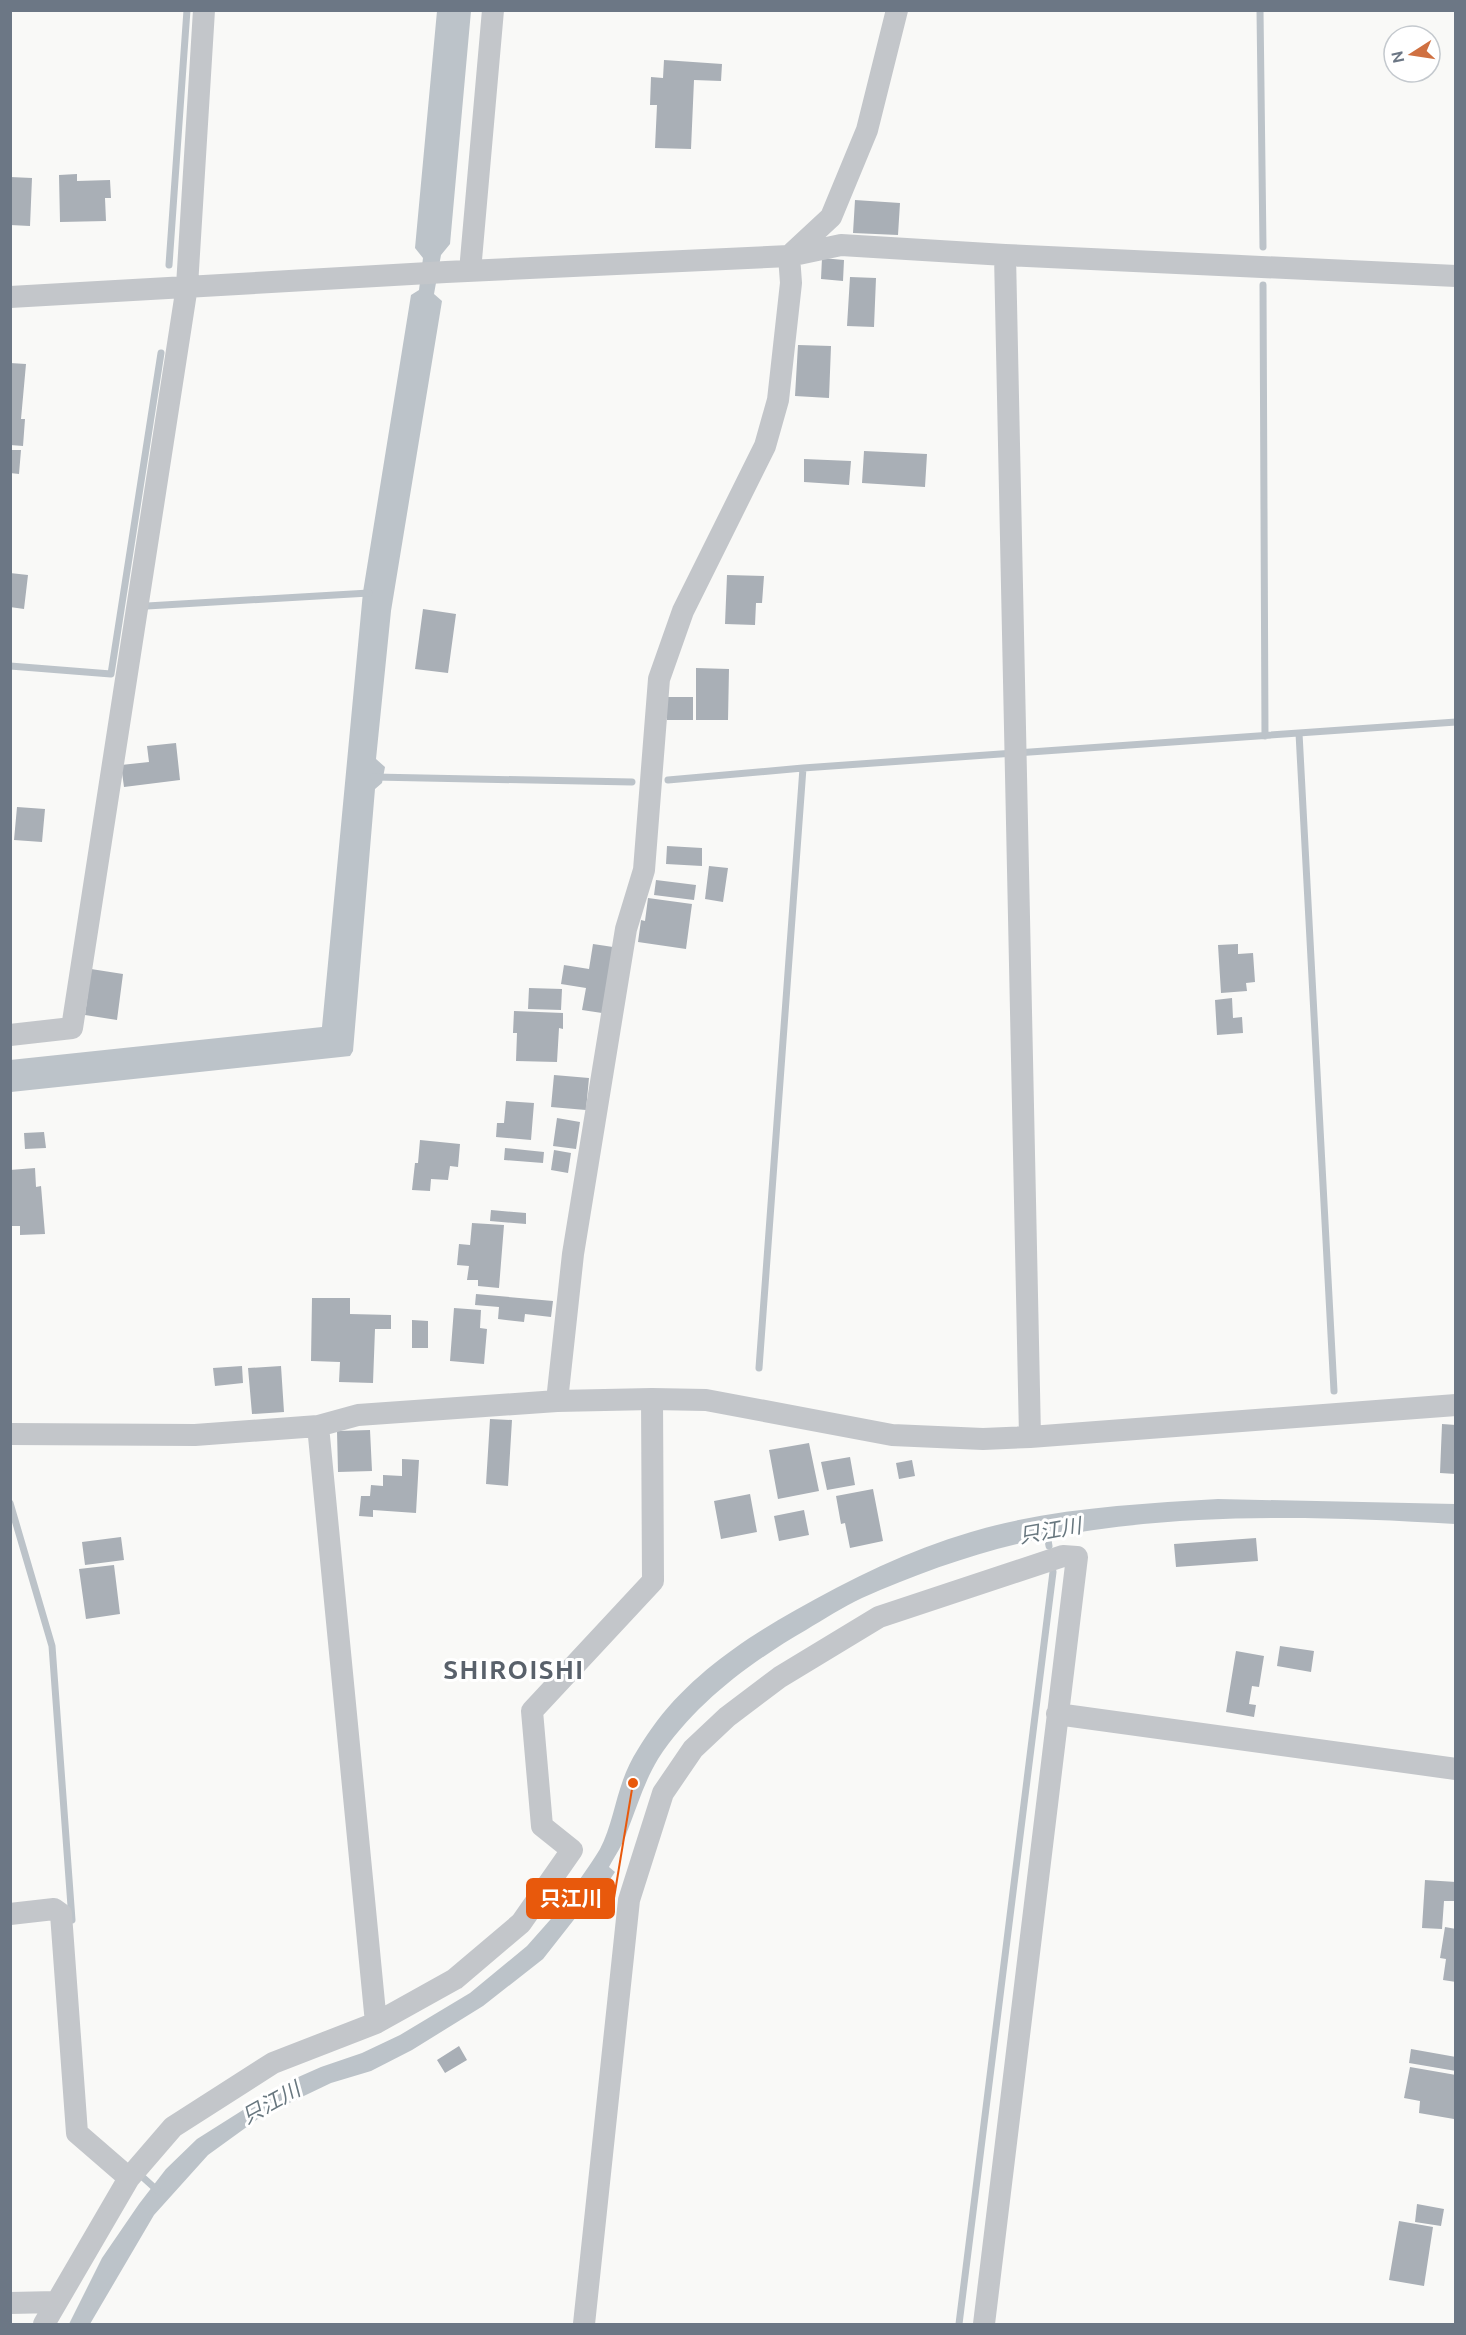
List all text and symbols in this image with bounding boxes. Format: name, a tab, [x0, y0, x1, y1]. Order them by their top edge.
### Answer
north arrow	[1382, 24, 1442, 84]
text: N	[1387, 49, 1407, 65]
water label: 只江川	[1017, 1512, 1085, 1547]
district label: SHIROISHI	[443, 1655, 585, 1684]
callout: 只江川	[527, 1879, 614, 1918]
text: 只江川	[540, 1886, 603, 1910]
water label: 只江川	[237, 2075, 306, 2128]

